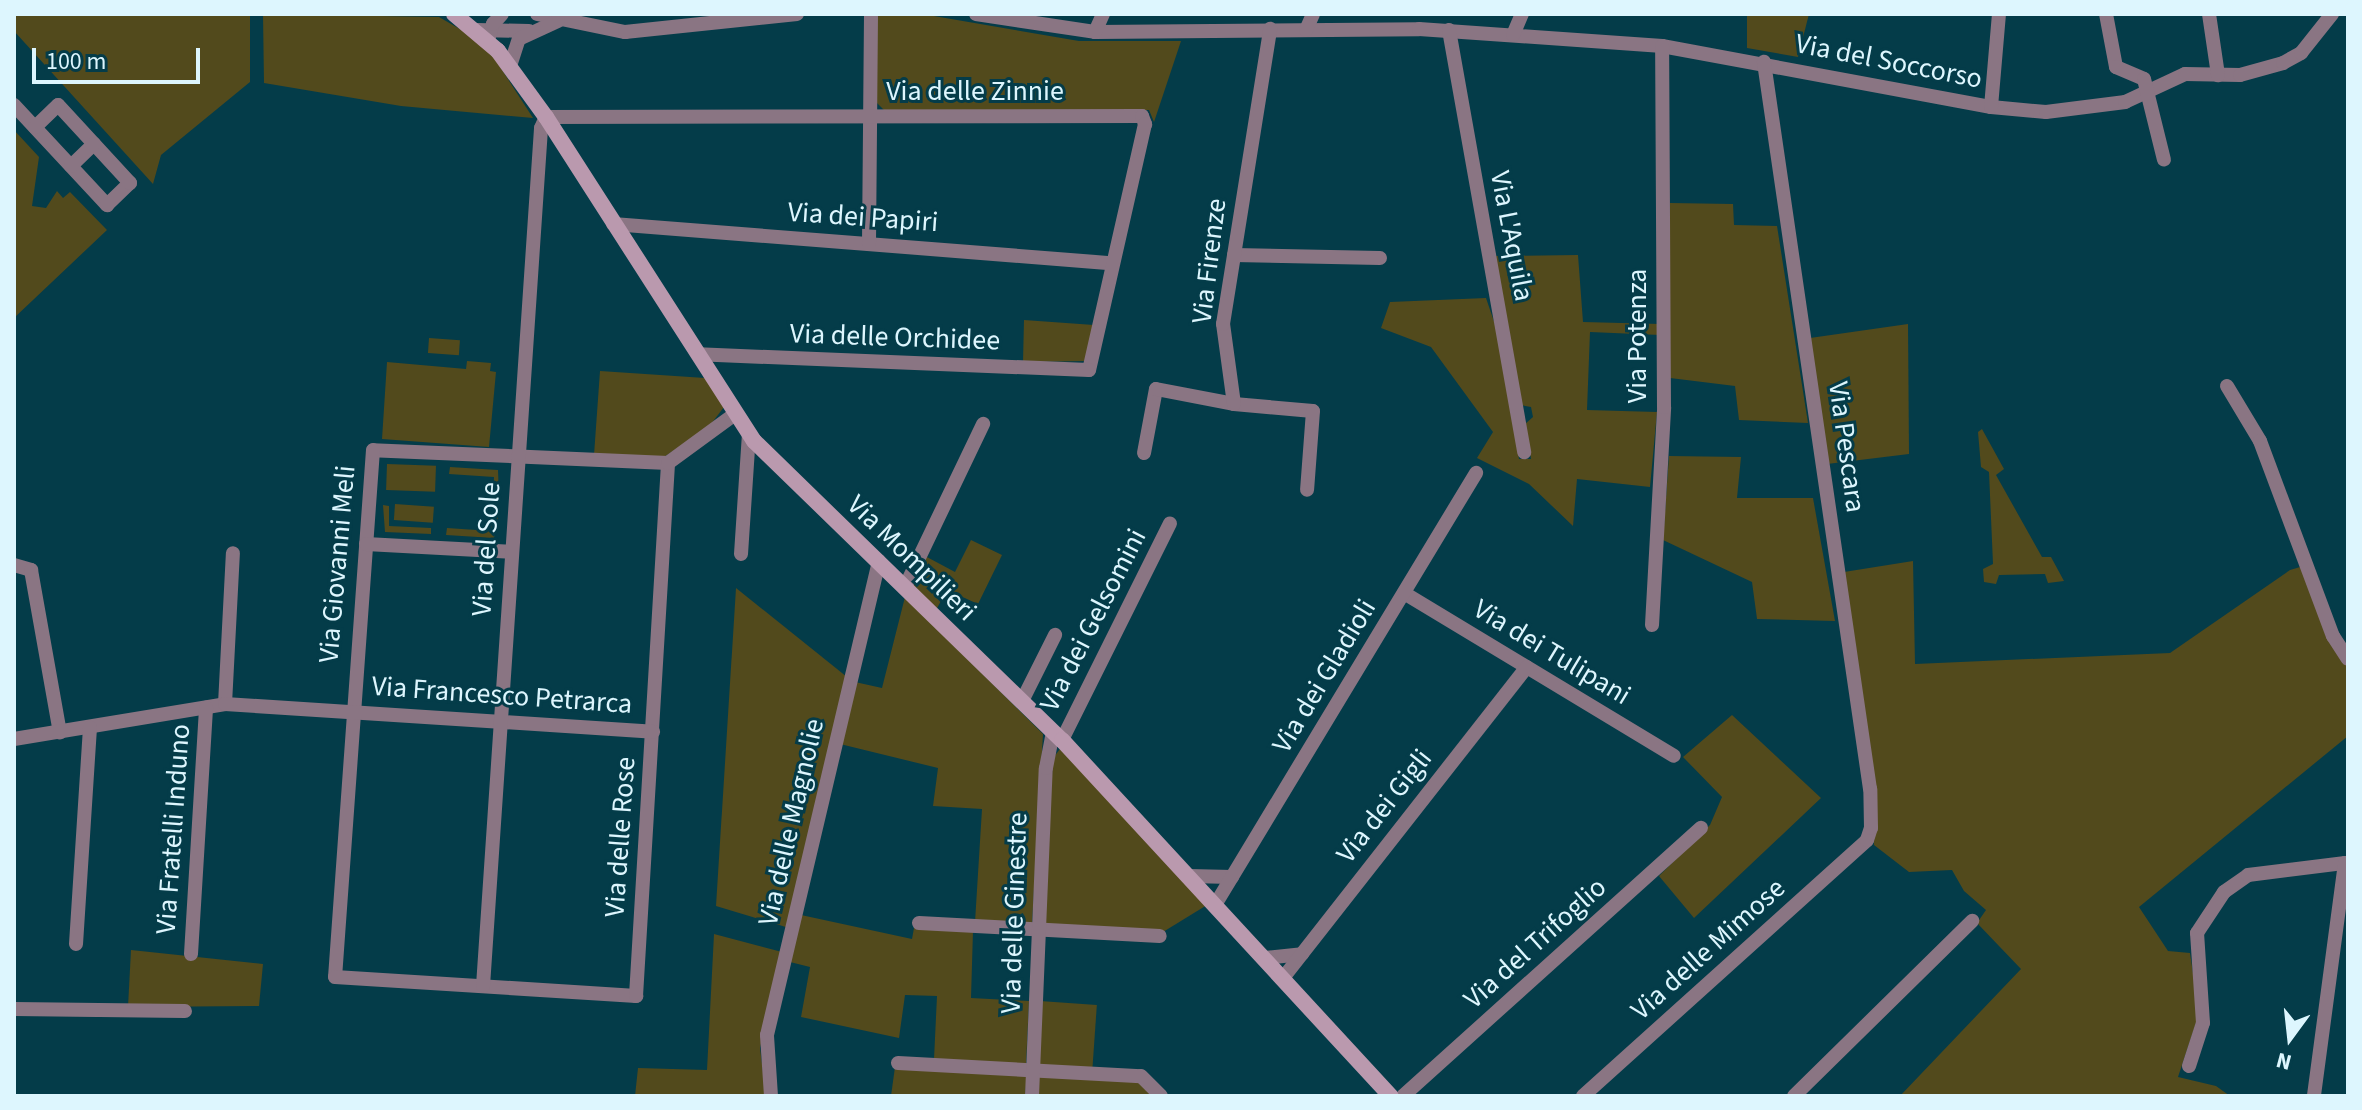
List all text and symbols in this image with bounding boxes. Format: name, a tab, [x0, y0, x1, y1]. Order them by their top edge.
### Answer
street label: Via del Soccorso	[1793, 26, 1985, 96]
scale bar	[36, 32, 204, 82]
text: 100 m	[46, 44, 106, 79]
street label: Via delle Zinnie	[886, 74, 1064, 108]
street label: Via L'Aquila	[1483, 168, 1541, 304]
street label: Via dei Papiri	[787, 195, 939, 239]
street label: Via Firenze	[1185, 196, 1233, 326]
street label: Via Potenza	[1620, 269, 1654, 403]
street label: Via delle Orchidee	[789, 317, 1001, 357]
street label: Via Pescara	[1821, 380, 1873, 514]
street label: Via Giovanni Meli	[312, 464, 362, 664]
street label: Via del Sole	[465, 481, 507, 617]
street label: Via Mompilieri	[840, 488, 984, 628]
street label: Via dei Gelsomini	[1033, 523, 1153, 717]
street label: Via dei Tulipani	[1467, 592, 1637, 712]
street label: Via dei Gladioli	[1265, 593, 1383, 759]
street label: Via Francesco Petrarca	[371, 669, 633, 721]
street label: Via delle Magnolie	[751, 715, 831, 929]
street label: Via Fratelli Induno	[149, 723, 197, 935]
street label: Via dei Gigli	[1329, 742, 1439, 870]
street label: Via delle Rose	[598, 756, 642, 918]
street label: Via delle Ginestre	[994, 812, 1034, 1014]
street label: Via del Trifoglio	[1457, 870, 1613, 1016]
street label: Via delle Mimose	[1624, 871, 1792, 1027]
north arrow	[2250, 998, 2330, 1078]
text: N	[2273, 1044, 2295, 1079]

